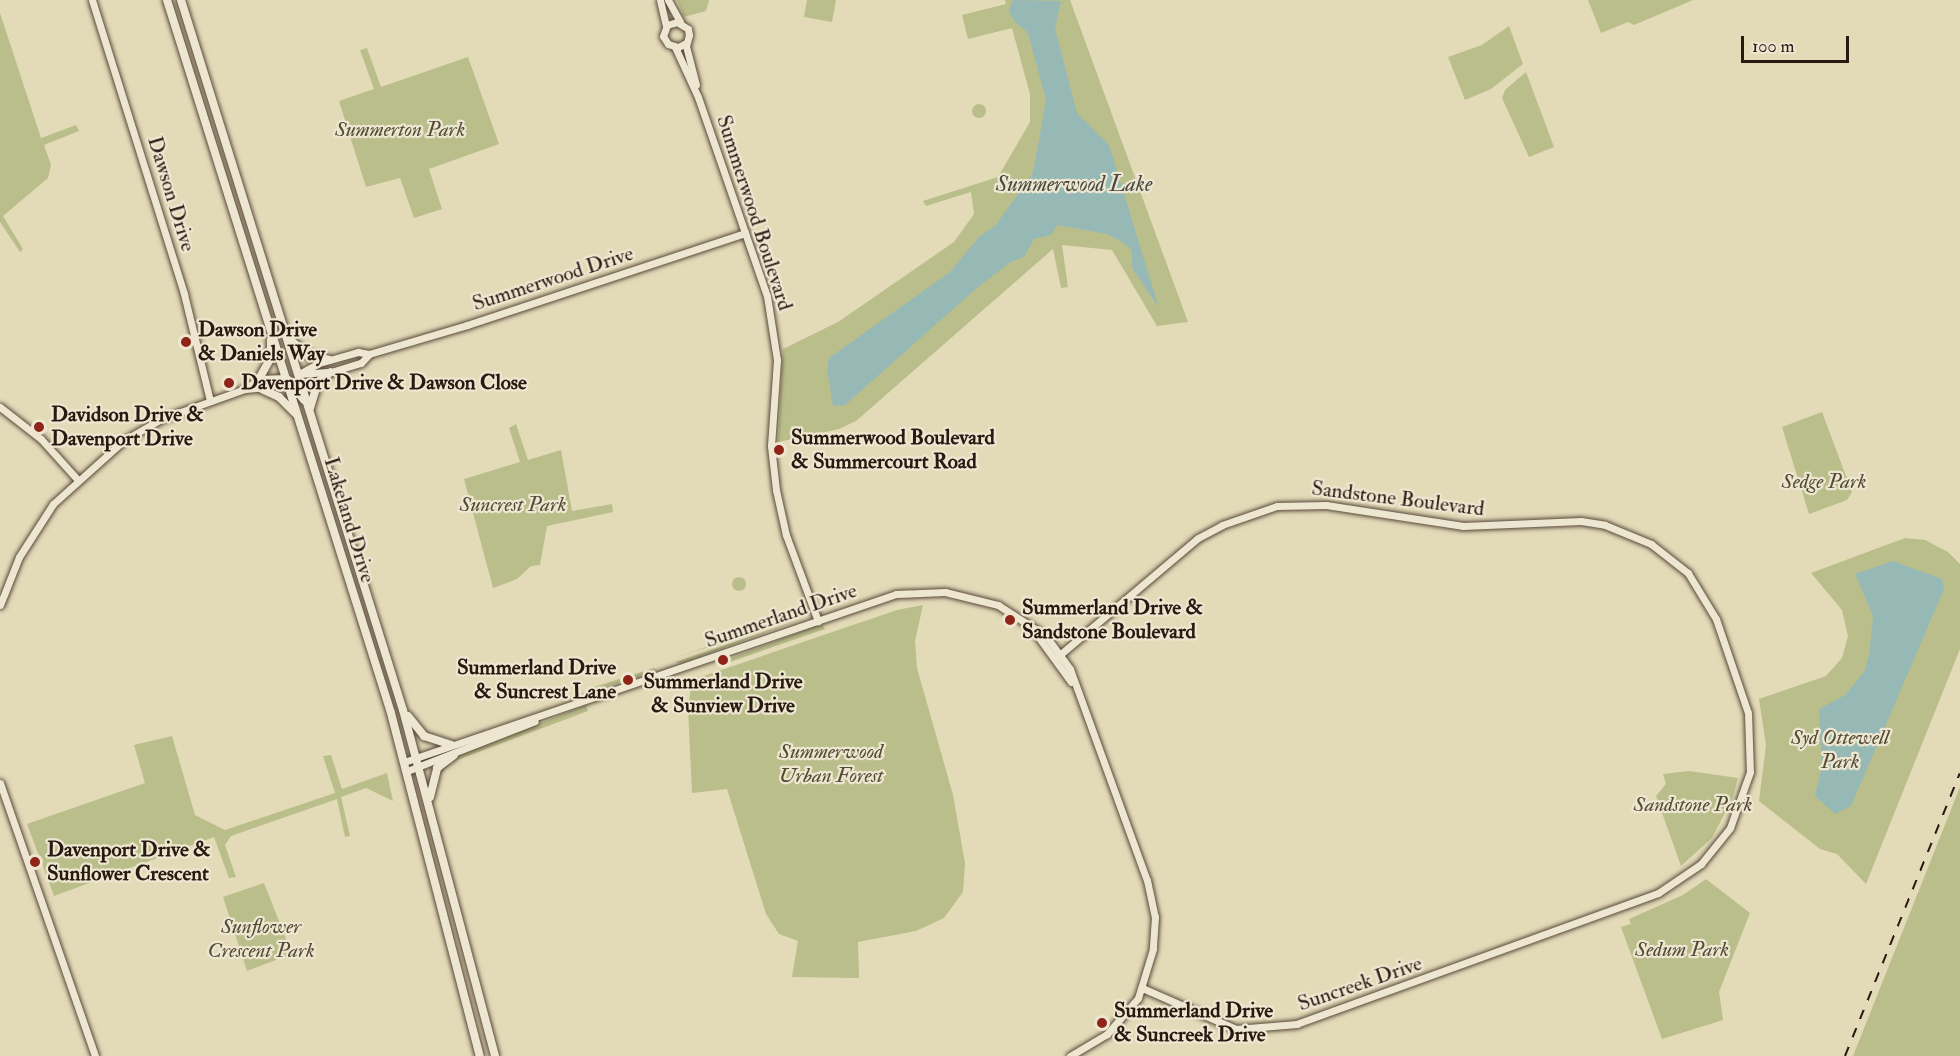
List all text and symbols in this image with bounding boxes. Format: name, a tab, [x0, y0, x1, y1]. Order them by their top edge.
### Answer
scale bar	[1744, 24, 1852, 62]
text: 100 m	[1752, 35, 1795, 58]
street label: Summerwood Boulevard	[711, 112, 797, 314]
park label: Summerton Park	[335, 117, 465, 143]
street label: Dawson Drive	[142, 133, 200, 255]
water label: Summerwood Lake	[996, 172, 1152, 198]
street label: Summerwood Drive	[469, 241, 637, 317]
place label: Dawson Drive & Daniels Way	[198, 317, 325, 367]
marker: Dawson Drive & Daniels Way	[179, 335, 193, 349]
place label: Davenport Drive & Dawson Close	[241, 370, 527, 396]
marker: Davenport Drive & Dawson Close	[222, 376, 236, 390]
place label: Davidson Drive & Davenport Drive	[51, 402, 204, 452]
marker: Davidson Drive & Davenport Drive	[32, 420, 46, 434]
place label: Summerwood Boulevard & Summercourt Road	[791, 425, 995, 475]
marker: Summerwood Boulevard & Summercourt Road	[772, 443, 786, 457]
street label: Lakeland Drive	[318, 454, 380, 586]
park label: Sedge Park	[1782, 469, 1866, 495]
street label: Sandstone Boulevard	[1310, 476, 1486, 522]
park label: Suncrest Park	[460, 492, 566, 518]
street label: Summerland Drive	[702, 578, 860, 654]
place label: Summerland Drive & Sandstone Boulevard	[1022, 595, 1203, 645]
marker: Summerland Drive & Sandstone Boulevard	[1003, 613, 1017, 627]
marker: Summerland Drive & Sunview Drive	[716, 653, 730, 667]
place label: Summerland Drive & Suncrest Lane	[457, 655, 616, 705]
place label: Summerland Drive & Sunview Drive	[643, 669, 803, 719]
marker: Summerland Drive & Suncrest Lane	[621, 673, 635, 687]
park label: Syd Ottewell Park	[1791, 725, 1889, 775]
park label: Summerwood Urban Forest	[779, 739, 883, 789]
park label: Sandstone Park	[1634, 792, 1752, 818]
place label: Davenport Drive & Sunflower Crescent	[47, 837, 211, 887]
marker: Davenport Drive & Sunflower Crescent	[28, 855, 42, 869]
park label: Sunflower Crescent Park	[207, 914, 315, 964]
park label: Sedum Park	[1635, 937, 1729, 963]
street label: Suncreek Drive	[1295, 951, 1425, 1017]
place label: Summerland Drive & Suncreek Drive	[1114, 998, 1273, 1048]
marker: Summerland Drive & Suncreek Drive	[1095, 1016, 1109, 1030]

